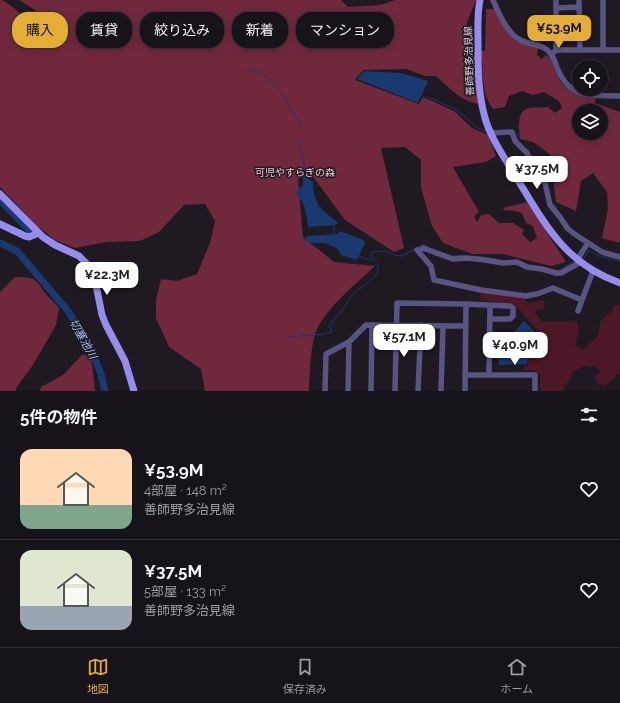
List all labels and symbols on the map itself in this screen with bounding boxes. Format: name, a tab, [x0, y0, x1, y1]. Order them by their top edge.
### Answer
pin: ¥53.9M	[526, 15, 592, 49]
street label: 善師野多治見線	[462, 26, 476, 96]
pin: ¥37.5M	[504, 156, 570, 190]
park label: 可児やすらぎの森	[255, 167, 335, 178]
pin: ¥22.3M	[74, 262, 140, 296]
water label: 切塞池川	[67, 317, 100, 362]
pin: ¥57.1M	[371, 324, 437, 358]
pin: ¥40.9M	[482, 332, 548, 366]

